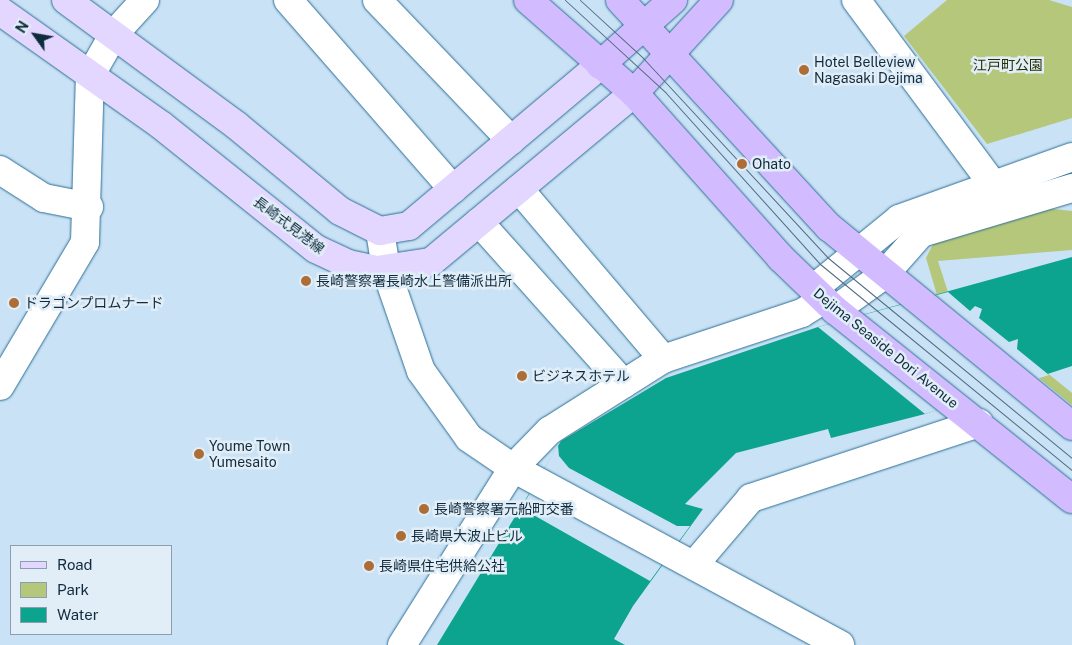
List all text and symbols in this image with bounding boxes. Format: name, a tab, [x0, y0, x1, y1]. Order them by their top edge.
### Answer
north arrow	[10, 10, 60, 60]
text: N	[13, 18, 32, 36]
place label: Hotel Belleview Nagasaki Dejima	[814, 54, 923, 86]
park label: 江戸町公園	[973, 57, 1043, 73]
marker: Hotel Belleview Nagasaki Dejima	[798, 64, 810, 76]
place label: Ohato	[752, 156, 791, 172]
marker: Ohato	[736, 158, 748, 170]
street label: 長崎式見港線	[250, 193, 328, 257]
place label: 長崎警察署長崎水上警備派出所	[316, 273, 512, 289]
marker: 長崎警察署長崎水上警備派出所	[300, 275, 312, 287]
street label: Dejima Seaside Dori Avenue	[810, 284, 962, 412]
place label: ドラゴンプロムナード	[24, 295, 164, 311]
marker: ドラゴンプロムナード	[8, 297, 20, 309]
place label: ビジネスホテル	[532, 368, 630, 384]
marker: ビジネスホテル	[516, 370, 528, 382]
place label: Youme Town Yumesaito	[209, 438, 290, 471]
marker: Youme Town Yumesaito	[193, 448, 205, 460]
place label: 長崎警察署元船町交番	[434, 501, 574, 517]
marker: 長崎警察署元船町交番	[418, 503, 430, 515]
place label: 長崎県大波止ビル	[411, 528, 523, 544]
marker: 長崎県大波止ビル	[395, 530, 407, 542]
legend	[10, 545, 172, 635]
text: Road	[57, 556, 93, 573]
place label: 長崎県住宅供給公社	[379, 558, 505, 574]
marker: 長崎県住宅供給公社	[363, 560, 375, 572]
text: Park	[57, 581, 89, 598]
text: Water	[57, 606, 99, 623]

